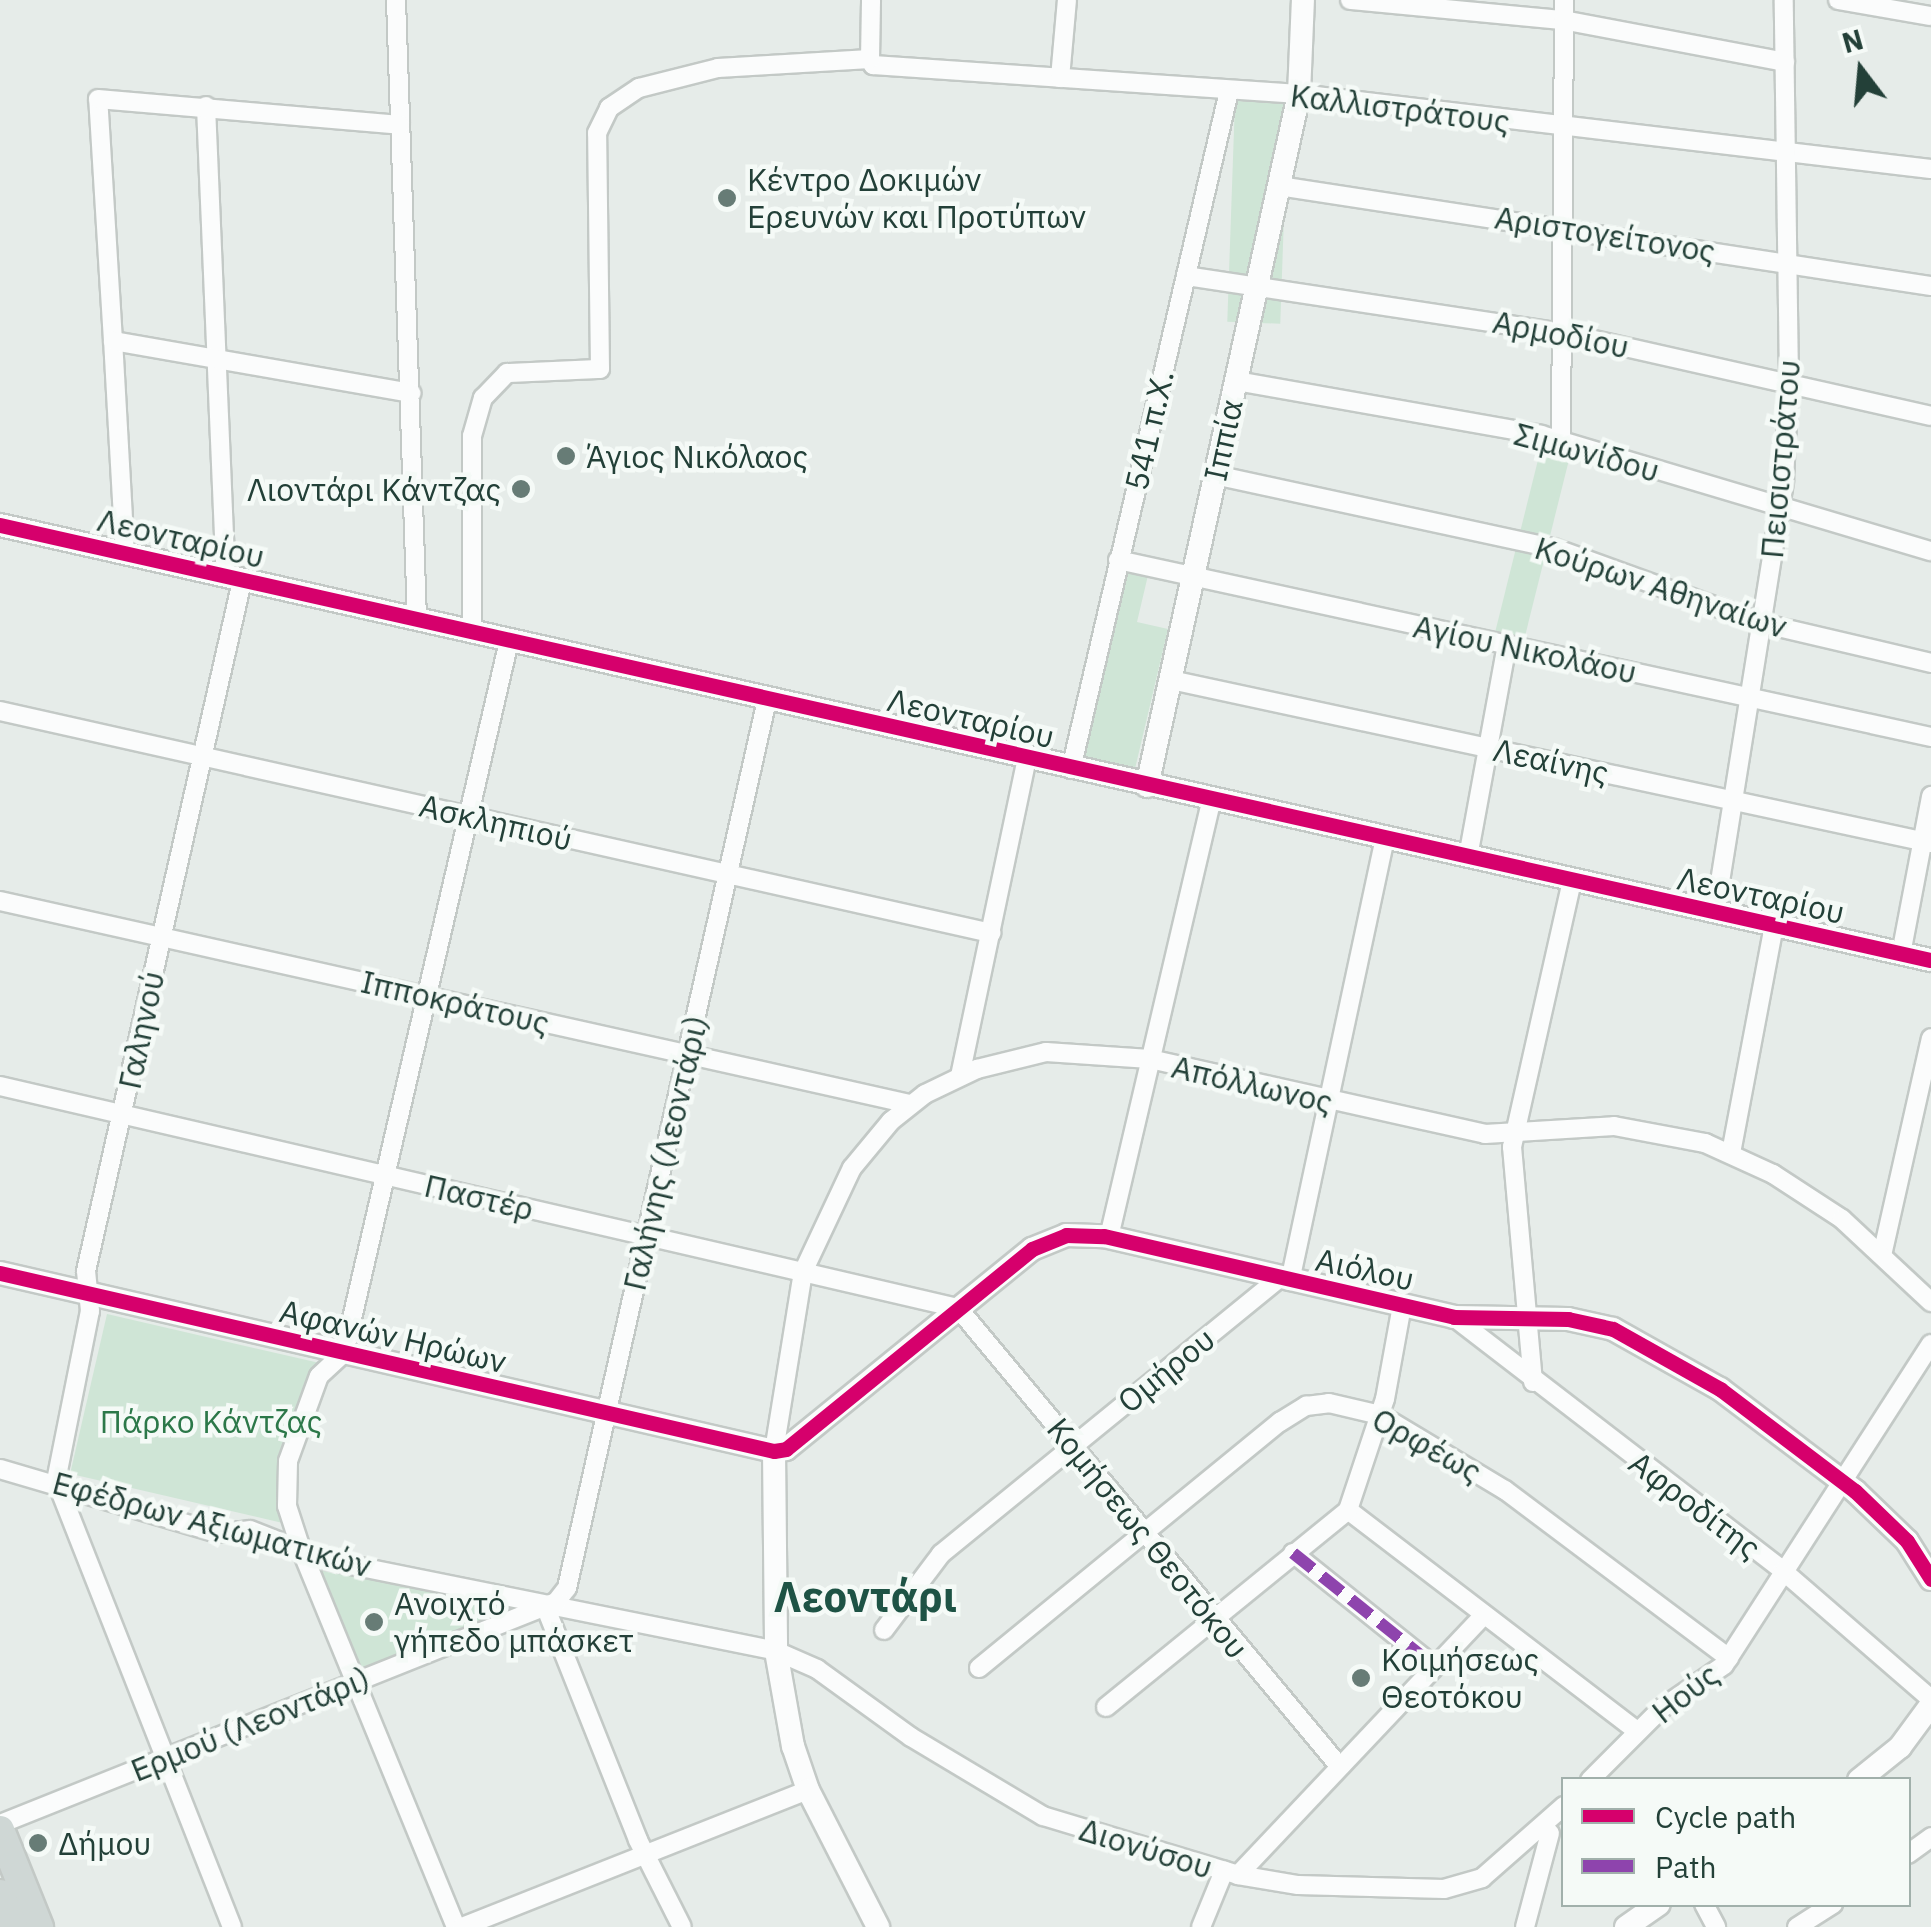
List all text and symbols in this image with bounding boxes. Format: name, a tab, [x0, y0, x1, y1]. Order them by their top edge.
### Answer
north arrow	[1811, 20, 1911, 120]
text: N	[1838, 20, 1867, 61]
street label: Καλλιστράτους	[1288, 75, 1512, 141]
place label: Κέντρο Δοκιμών Ερευνών και Προτύπων	[747, 161, 1086, 236]
marker: Κέντρο Δοκιμών Ερευνών και Προτύπων	[716, 187, 738, 209]
street label: Αριστογείτονος	[1492, 198, 1718, 270]
street label: Αρμοδίου	[1490, 302, 1632, 366]
street label: Πεισιστράτου	[1752, 358, 1808, 560]
street label: 541 π.Χ.	[1117, 366, 1181, 494]
street label: Ιππία	[1196, 396, 1250, 484]
street label: Σιμωνίδου	[1510, 414, 1664, 490]
place label: Άγιος Νικόλαος	[586, 437, 808, 475]
marker: Άγιος Νικόλαος	[555, 445, 577, 467]
place label: Λιοντάρι Κάντζας	[247, 470, 501, 508]
marker: Λιοντάρι Κάντζας	[510, 478, 532, 500]
street label: Λεονταρίου	[94, 500, 268, 576]
street label: Κούρων Αθηναίων	[1530, 528, 1792, 646]
street label: Αγίου Νικολάου	[1410, 607, 1640, 691]
street label: Λεονταρίου	[884, 680, 1058, 756]
street label: Λεαίνης	[1490, 730, 1612, 792]
street label: Ασκληπιού	[416, 786, 576, 858]
street label: Λεονταρίου	[1674, 859, 1848, 931]
street label: Ιπποκράτους	[357, 962, 553, 1042]
street label: Γαληνού	[110, 968, 172, 1092]
street label: Γαλήνης (Λεοντάρι)	[615, 1012, 715, 1294]
street label: Απόλλωνος	[1168, 1047, 1336, 1121]
street label: Παστέρ	[421, 1166, 537, 1228]
street label: Αιόλου	[1312, 1240, 1418, 1298]
street label: Αφανών Ηρώων	[276, 1291, 510, 1381]
street label: Ομήρου	[1110, 1319, 1222, 1421]
street label: Ορφέως	[1366, 1399, 1488, 1491]
park label: Πάρκο Κάντζας	[100, 1402, 322, 1440]
street label: Κομήσεως Θεοτόκου	[1039, 1410, 1257, 1666]
street label: Αφροδίτης	[1622, 1443, 1768, 1567]
street label: Εφέδρων Αξιωματικών	[48, 1463, 376, 1585]
district label: Λεοντάρι	[774, 1572, 956, 1622]
place label: Ανοιχτό γήπεδο μπάσκετ	[394, 1585, 634, 1660]
marker: Ανοιχτό γήπεδο μπάσκετ	[363, 1611, 385, 1633]
place label: Κοιμήσεως Θεοτόκου	[1381, 1641, 1539, 1716]
street label: Ηούς	[1644, 1655, 1726, 1731]
street label: Ερμού (Λεοντάρι)	[125, 1659, 375, 1789]
marker: Κοιμήσεως Θεοτόκου	[1350, 1667, 1372, 1689]
legend	[1561, 1777, 1911, 1907]
text: Cycle path	[1655, 1797, 1796, 1836]
street label: Διονύσου	[1075, 1810, 1217, 1886]
place label: Δήμου	[58, 1824, 151, 1862]
marker: Δήμου	[27, 1832, 49, 1854]
text: Path	[1655, 1847, 1716, 1886]

